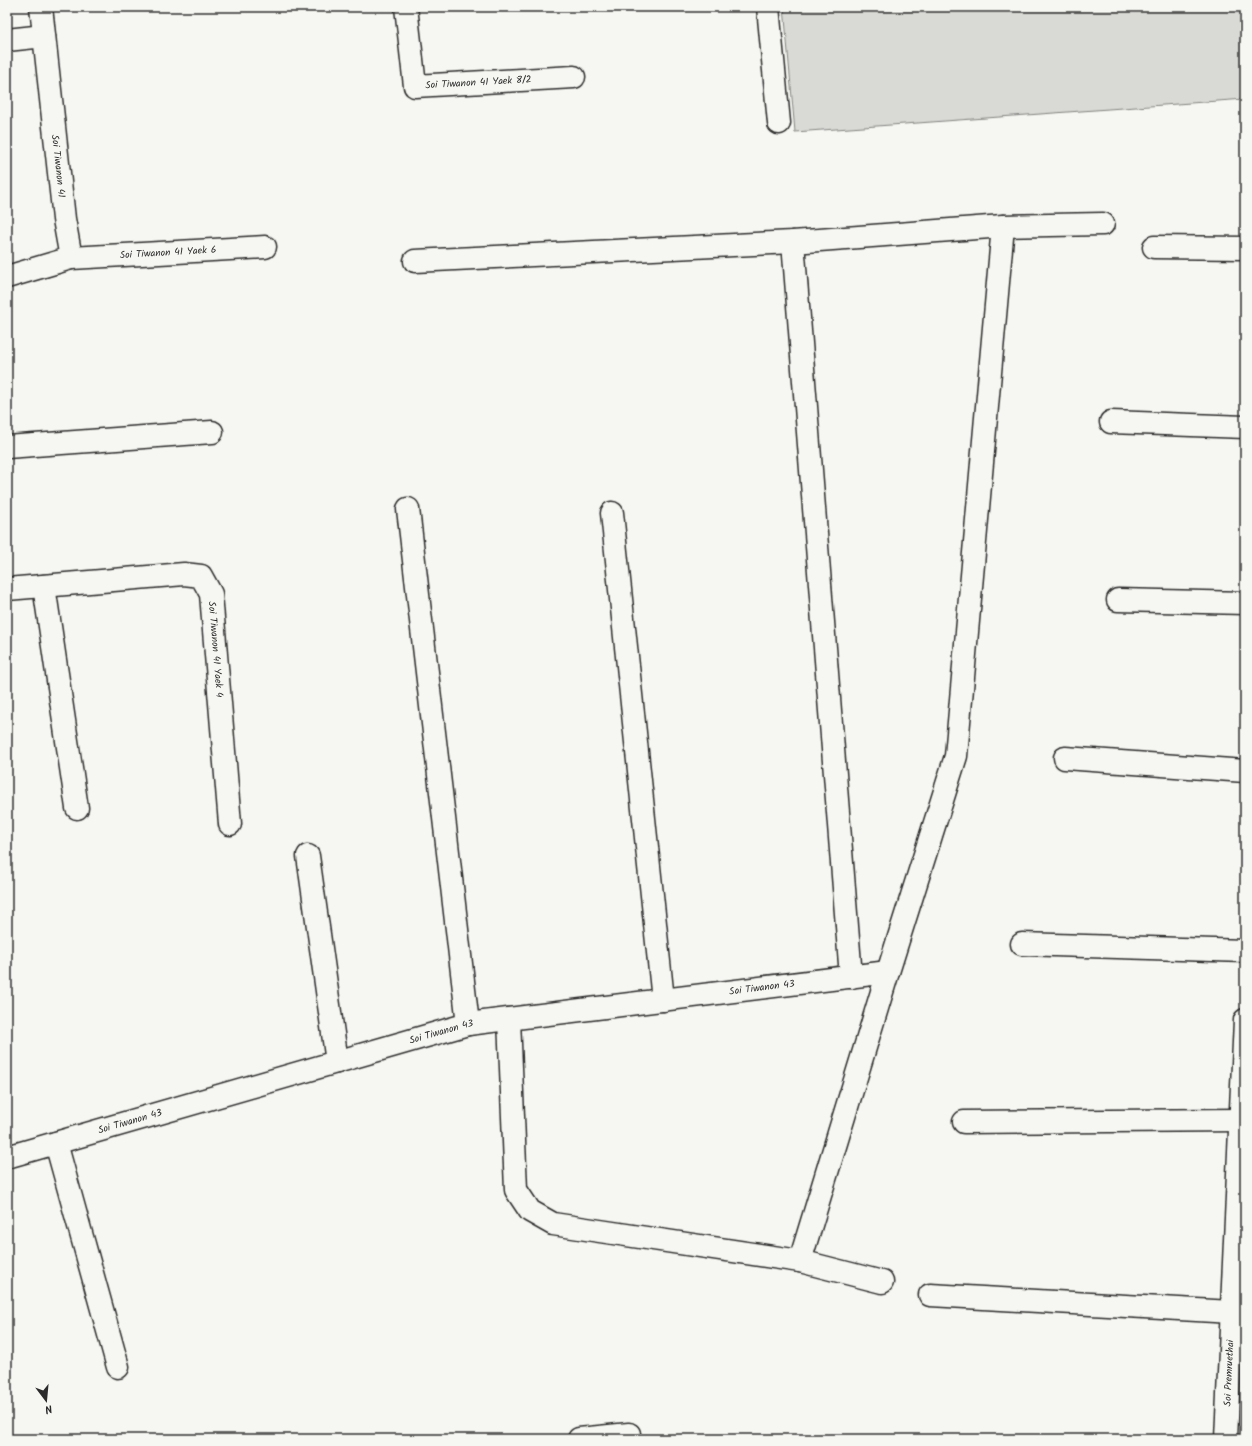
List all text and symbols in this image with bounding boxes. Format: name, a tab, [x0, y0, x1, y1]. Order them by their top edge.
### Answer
street label: Soi Tiwanon 41 Yaek 8/2	[425, 71, 532, 93]
street label: Soi Tiwanon 41	[47, 134, 70, 198]
street label: Soi Tiwanon 41 Yaek 6	[119, 242, 217, 263]
street label: Soi Tiwanon 41 Yaek 4	[204, 601, 228, 699]
street label: Soi Tiwanon 43	[728, 976, 796, 1000]
street label: Soi Tiwanon 43	[407, 1015, 474, 1049]
street label: Soi Tiwanon 43	[96, 1105, 164, 1138]
street label: Soi Premruethai	[1219, 1339, 1239, 1407]
north arrow	[26, 1380, 66, 1420]
text: N	[43, 1399, 54, 1418]

